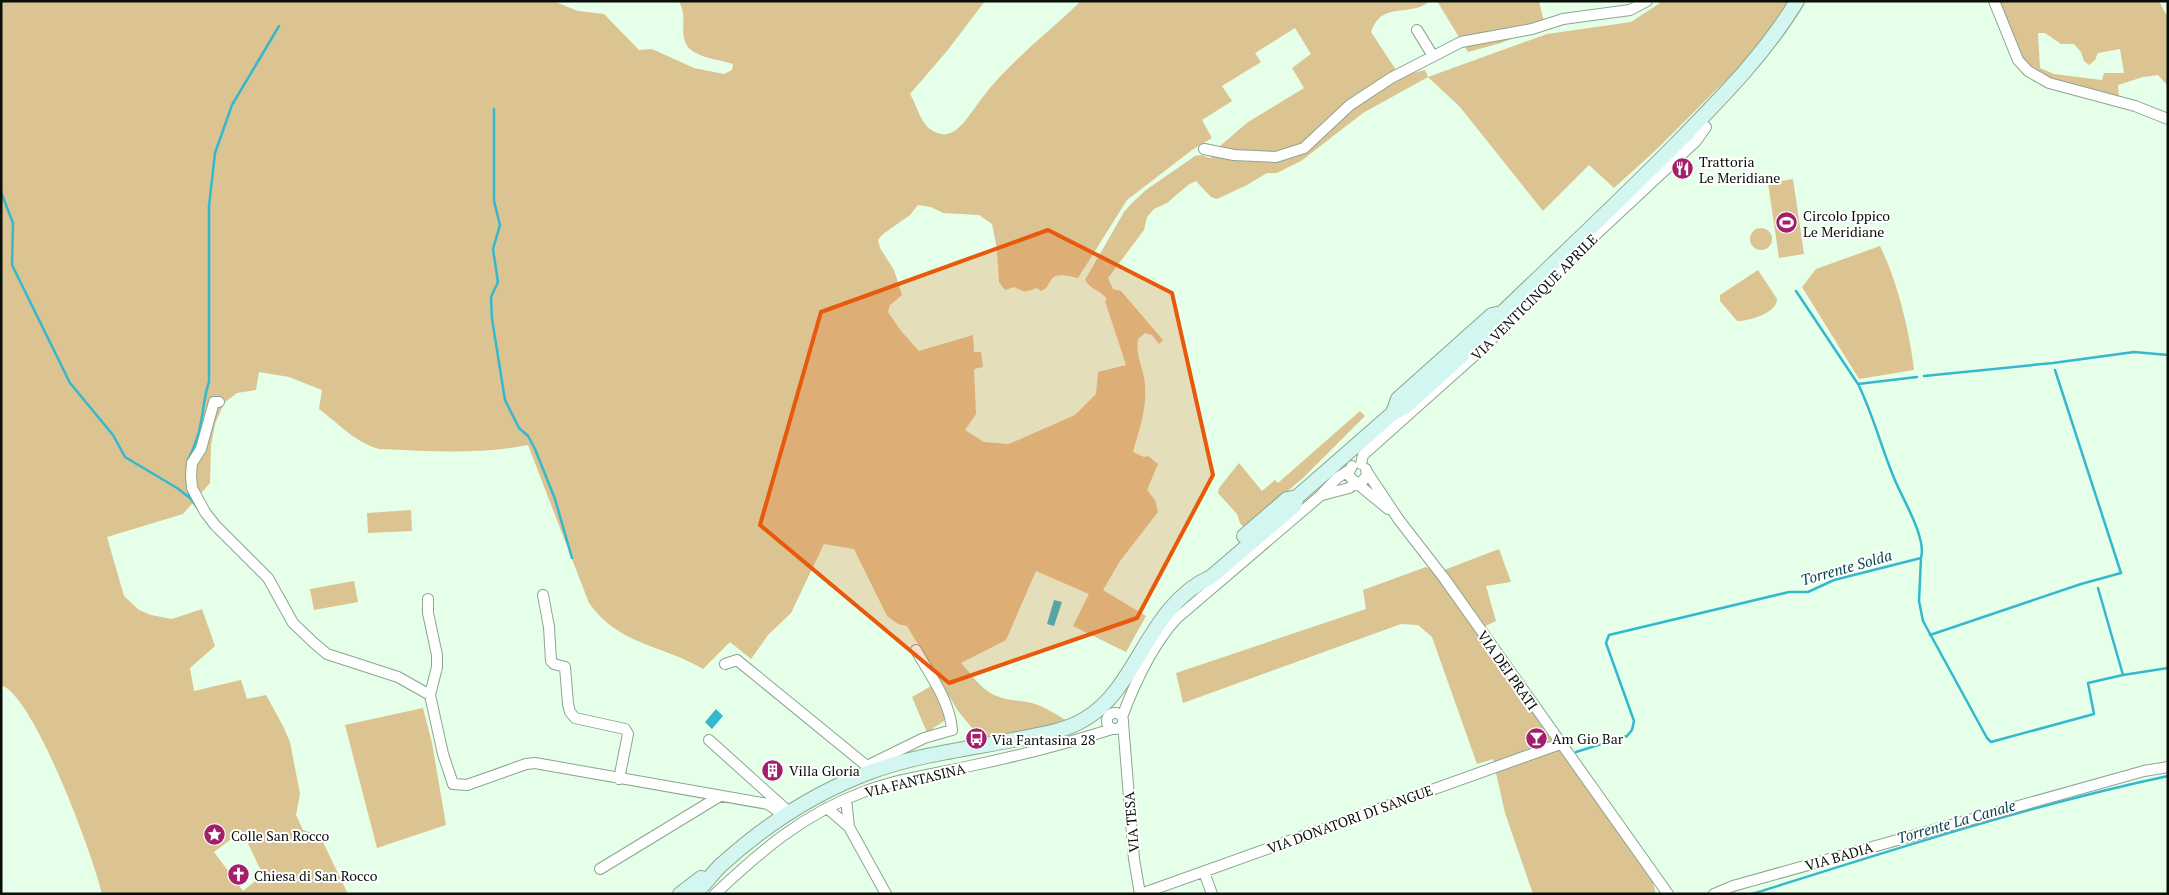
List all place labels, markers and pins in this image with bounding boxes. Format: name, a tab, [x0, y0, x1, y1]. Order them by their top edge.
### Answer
place label: Trattoria Le Meridiane	[1699, 152, 1780, 187]
restaurant icon: Trattoria Le Meridiane	[1671, 157, 1695, 181]
place label: Circolo Ippico Le Meridiane	[1803, 206, 1890, 241]
sports icon: Circolo Ippico Le Meridiane	[1775, 211, 1799, 235]
bar icon: Am Gio Bar	[1524, 726, 1548, 750]
bus stop icon: Via Fantasina 28	[964, 727, 988, 751]
place label: Am Gio Bar	[1552, 729, 1624, 748]
place label: Via Fantasina 28	[992, 730, 1096, 749]
building icon: Villa Gloria	[761, 758, 785, 782]
place label: Villa Gloria	[789, 761, 860, 780]
place icon: Colle San Rocco	[203, 823, 227, 847]
place label: Colle San Rocco	[231, 826, 330, 845]
church icon: Chiesa di San Rocco	[226, 863, 250, 887]
place label: Chiesa di San Rocco	[254, 866, 378, 885]

